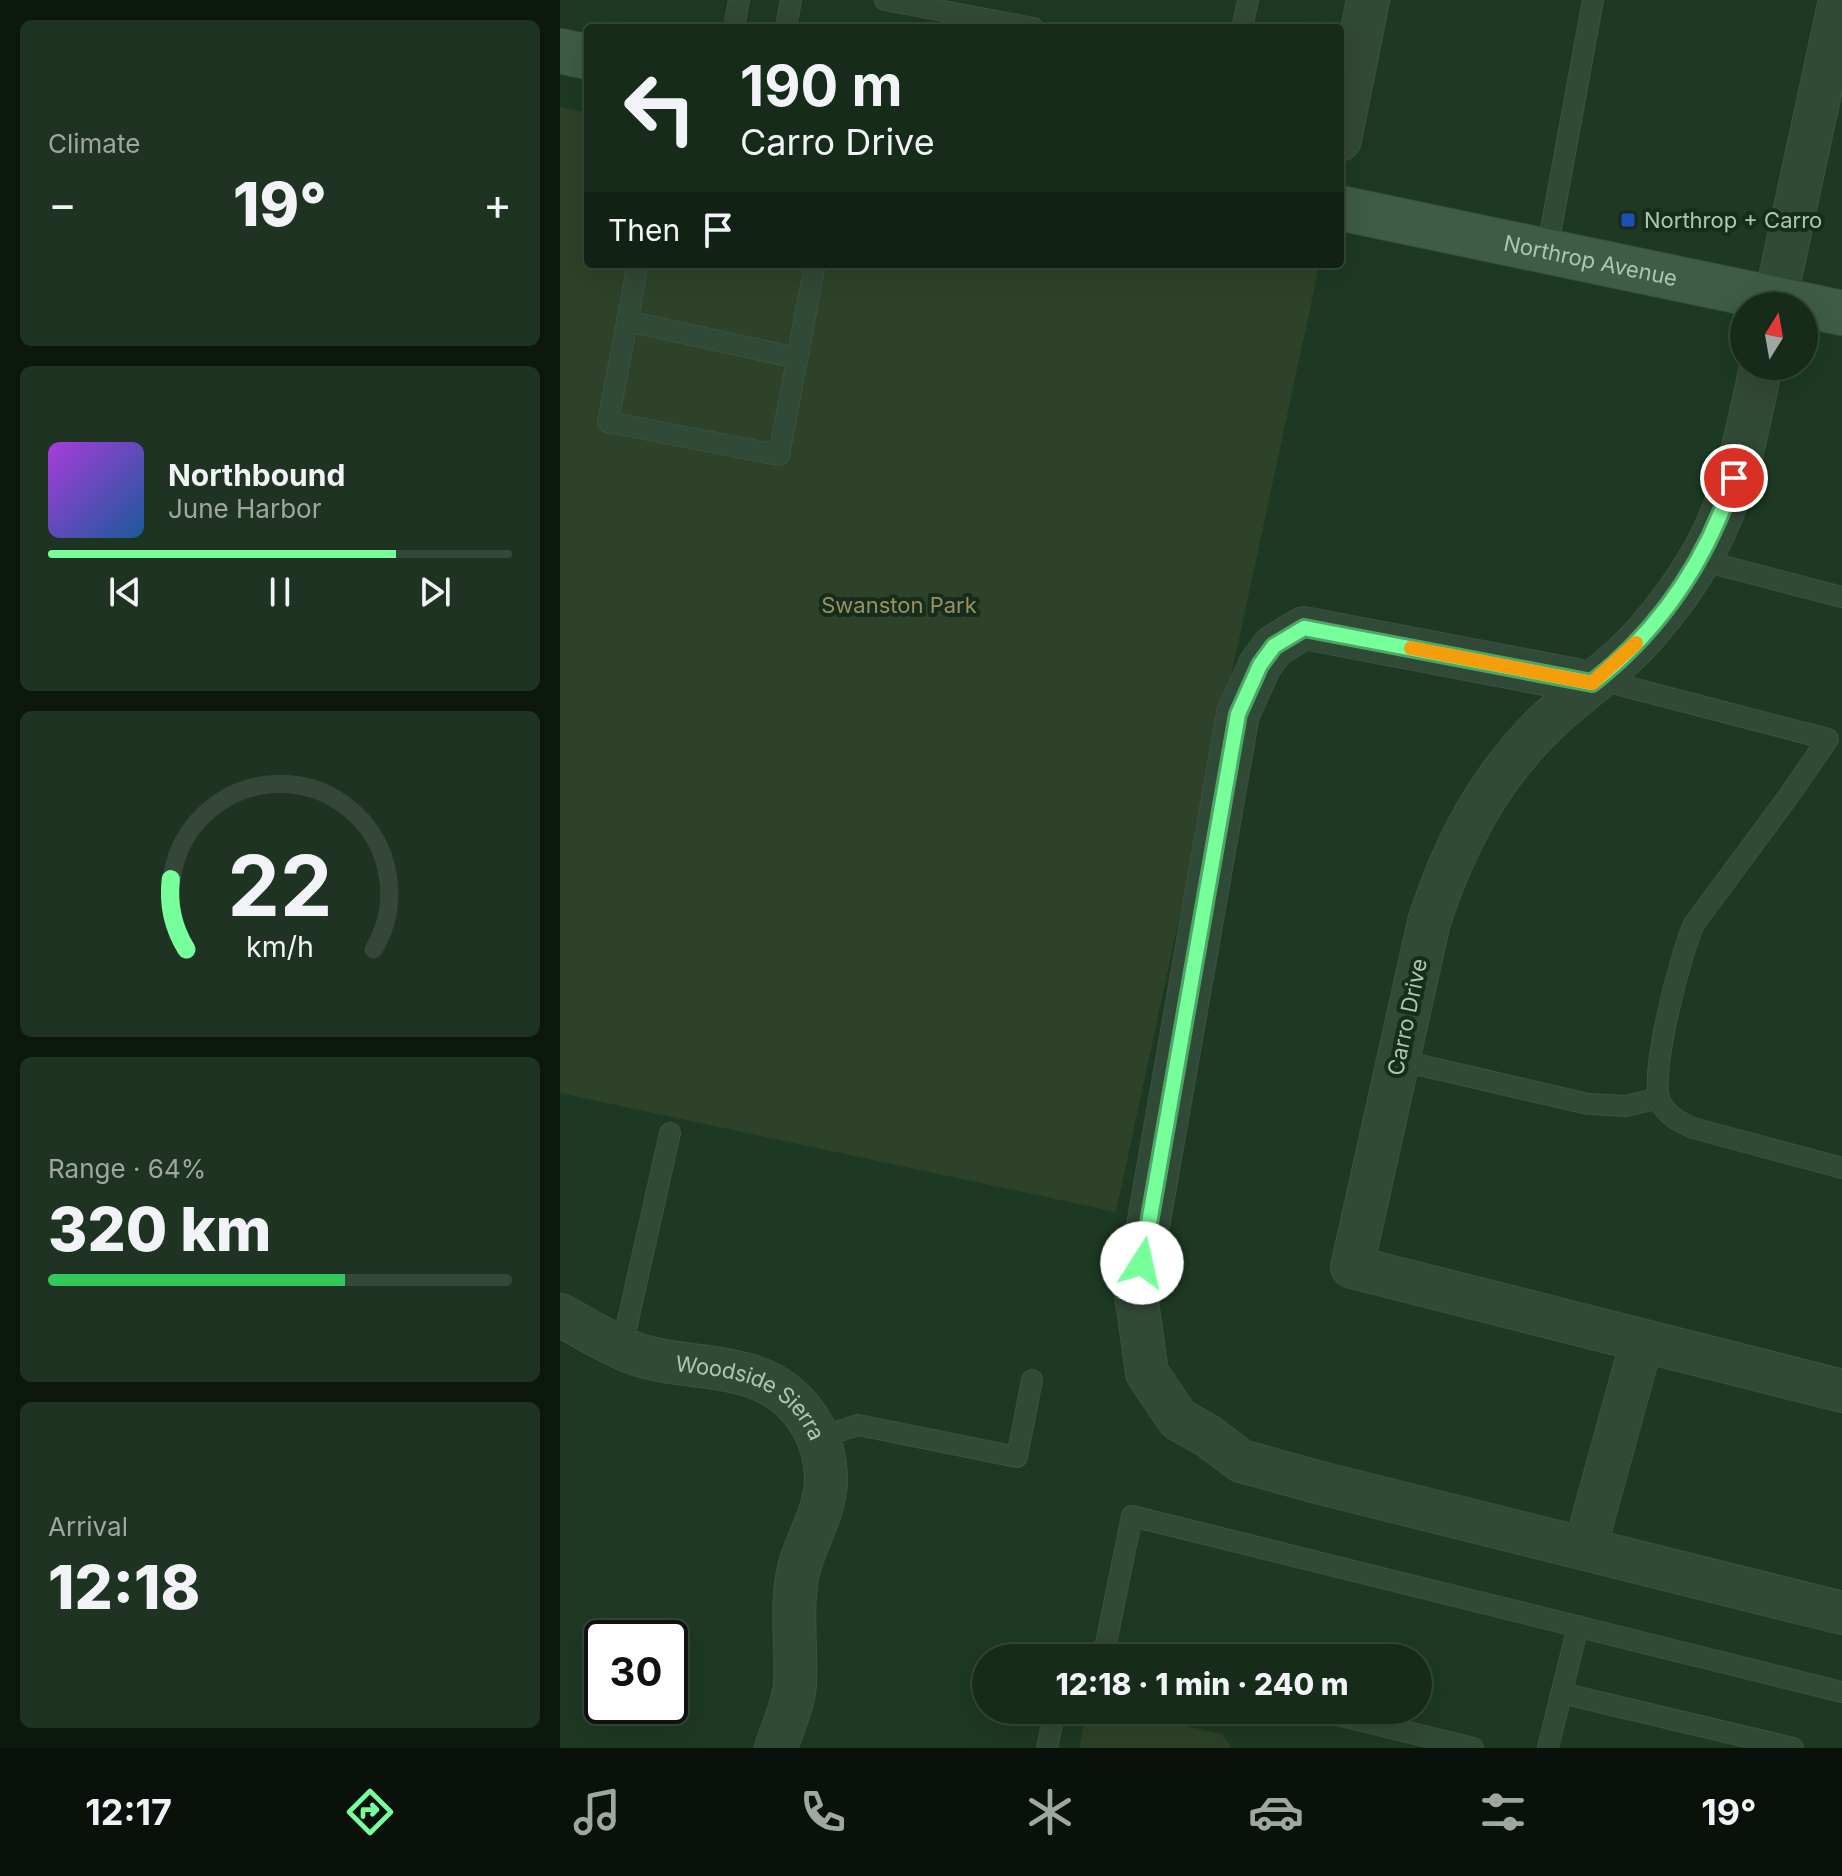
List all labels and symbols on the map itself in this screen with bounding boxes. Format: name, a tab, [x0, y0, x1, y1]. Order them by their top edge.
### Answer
place label: Northrop + Carro	[1644, 207, 1822, 233]
marker: Northrop + Carro	[1619, 211, 1637, 229]
street label: Northrop Avenue	[1501, 230, 1680, 291]
north arrow	[1730, 292, 1818, 380]
pin	[1700, 444, 1768, 512]
park label: Swanston Park	[821, 592, 977, 618]
street label: Carro Drive	[1382, 956, 1432, 1078]
position arrow	[1100, 1221, 1184, 1305]
street label: Woodside Sierra	[674, 1350, 830, 1444]
speed limit sign: 30	[584, 1620, 688, 1724]

